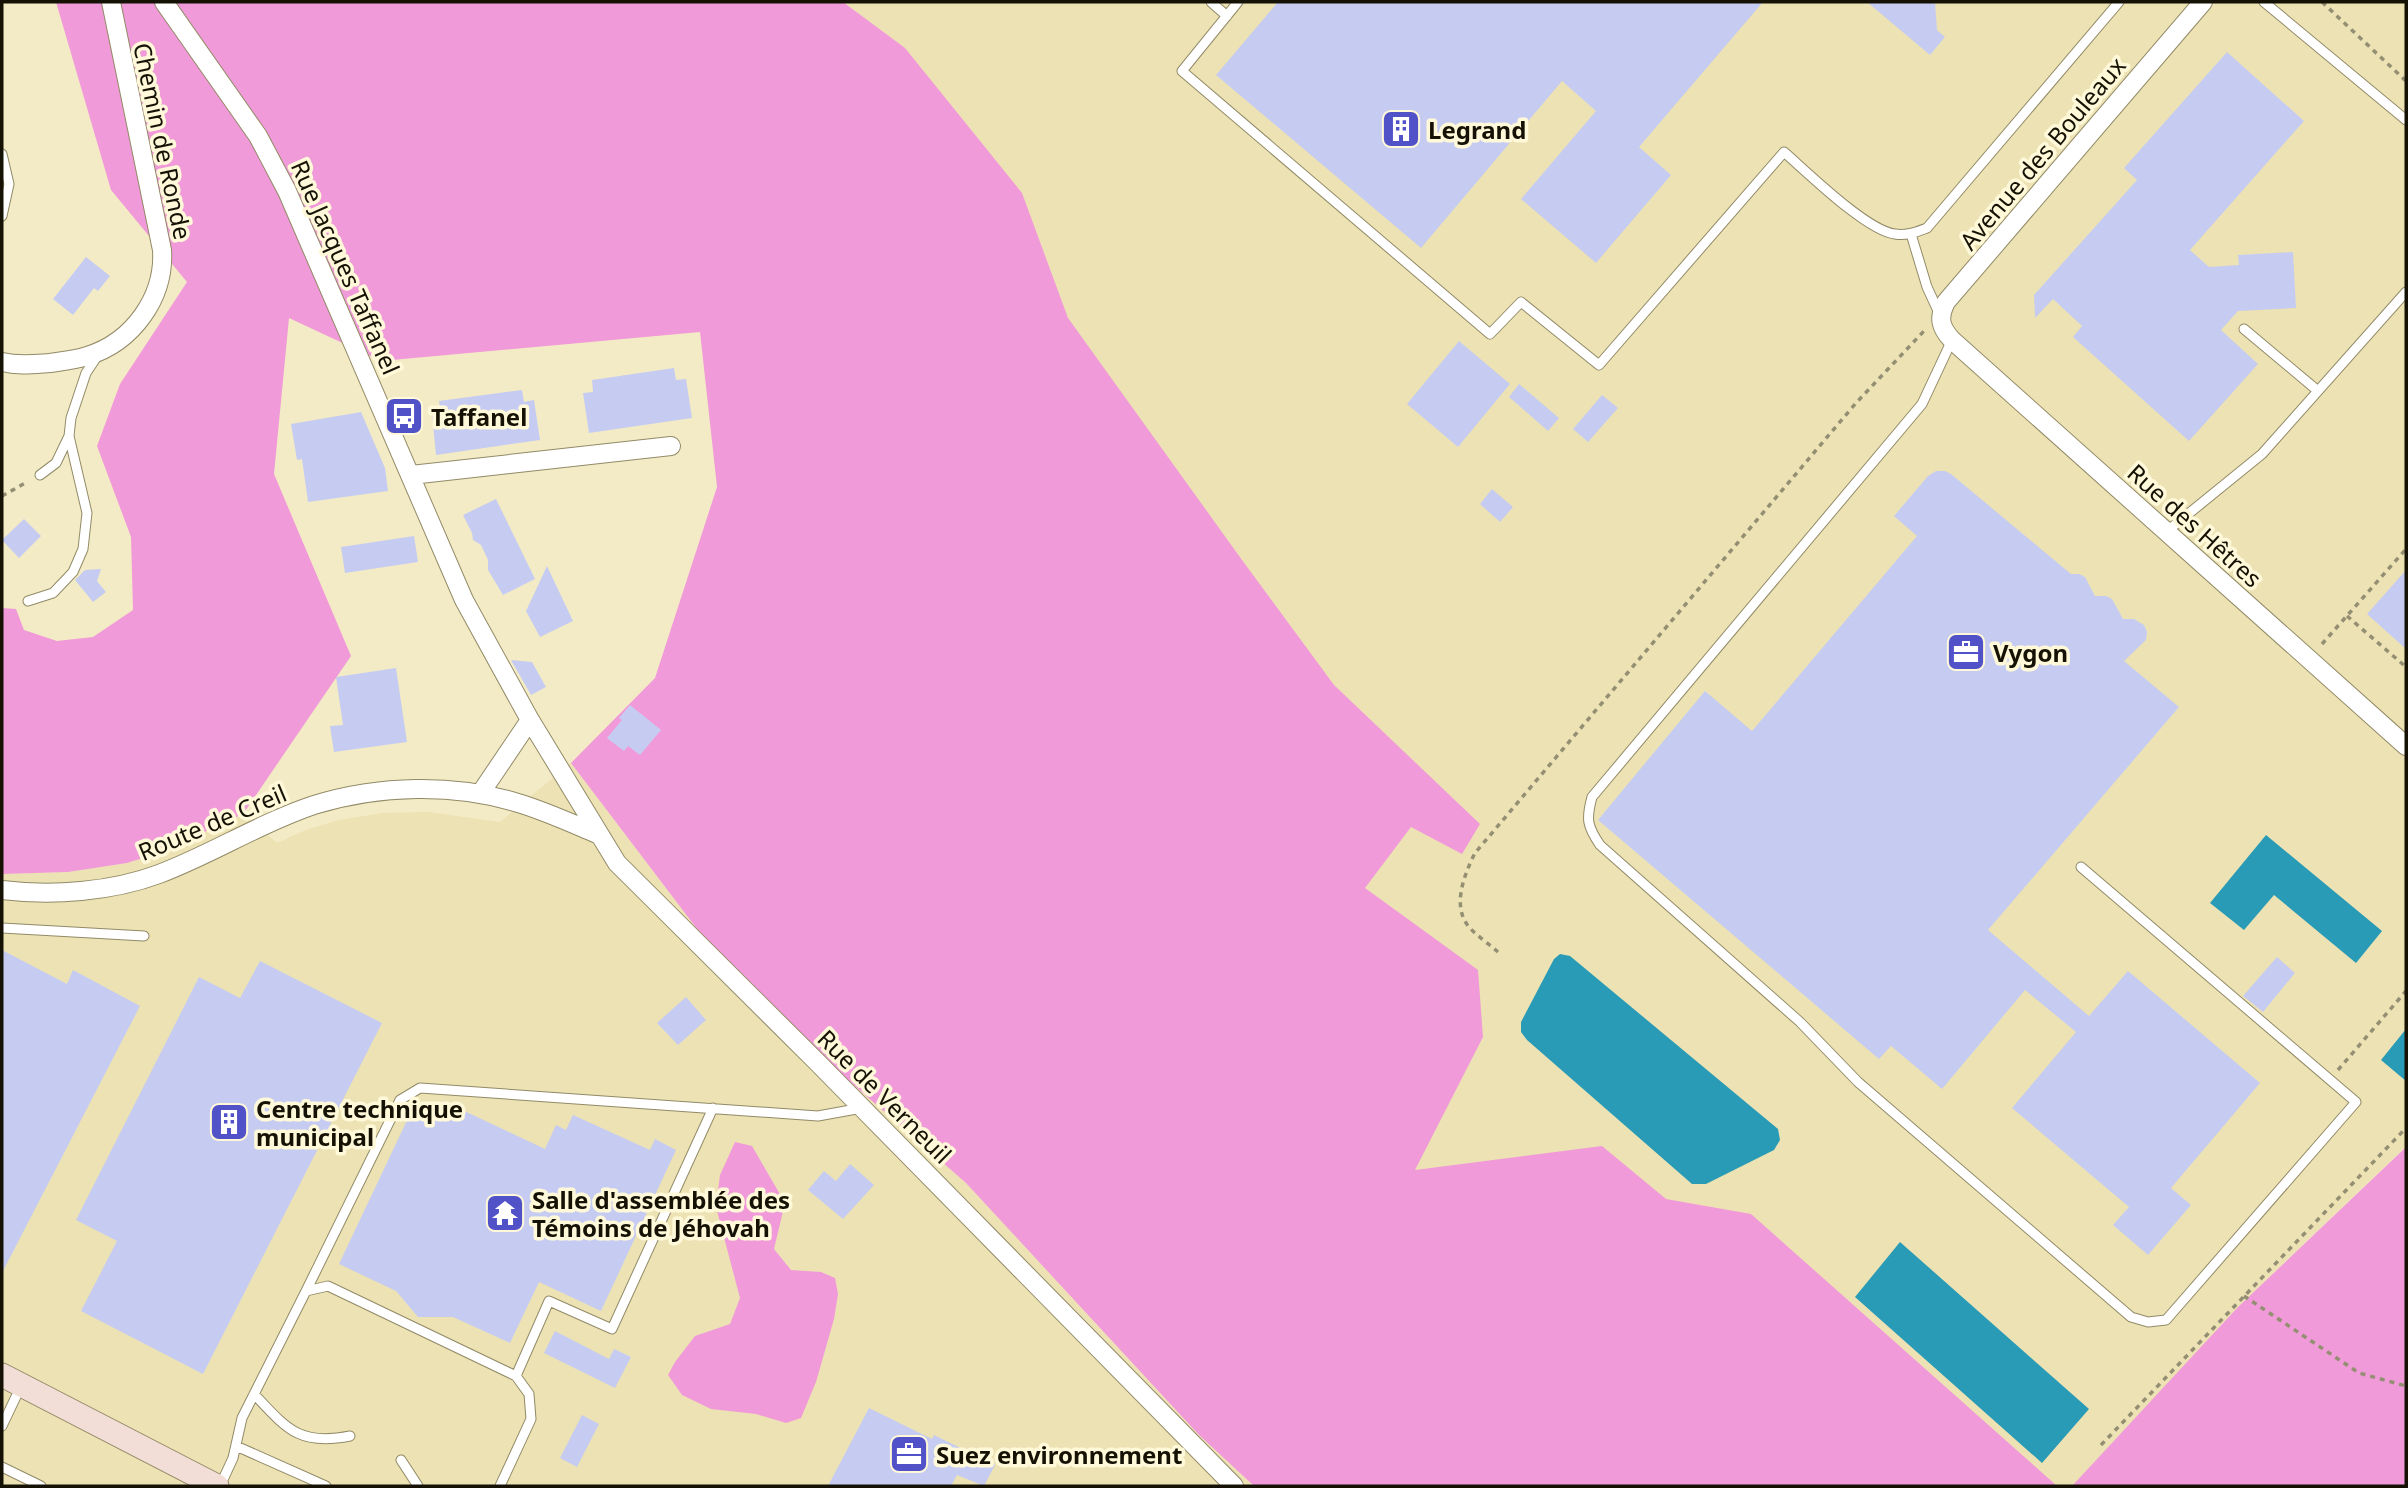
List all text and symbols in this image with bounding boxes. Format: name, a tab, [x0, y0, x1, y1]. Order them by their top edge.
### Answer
street label: Chemin de Ronde	[126, 40, 200, 242]
street label: Avenue des Bouleaux	[1952, 49, 2133, 256]
building icon: Legrand	[1380, 108, 1422, 150]
place label: Legrand	[1428, 113, 1526, 146]
street label: Rue Jacques Taffanel	[284, 155, 408, 379]
bus stop icon: Taffanel	[383, 395, 425, 437]
place label: Taffanel	[431, 400, 527, 433]
street label: Rue des Hêtres	[2121, 456, 2269, 594]
office icon: Vygon	[1945, 631, 1987, 673]
place label: Vygon	[1993, 636, 2068, 669]
street label: Route de Creil	[133, 776, 291, 868]
street label: Rue de Verneuil	[811, 1022, 959, 1170]
place label: Centre technique municipal	[256, 1092, 463, 1153]
building icon: Centre technique municipal	[208, 1101, 250, 1143]
place label: Salle d'assemblée des Témoins de Jéhovah	[532, 1183, 790, 1244]
temple icon: Salle d'assemblée des Témoins de Jéhovah	[484, 1192, 526, 1234]
office icon: Suez environnement	[888, 1433, 930, 1475]
place label: Suez environnement	[936, 1438, 1182, 1471]

